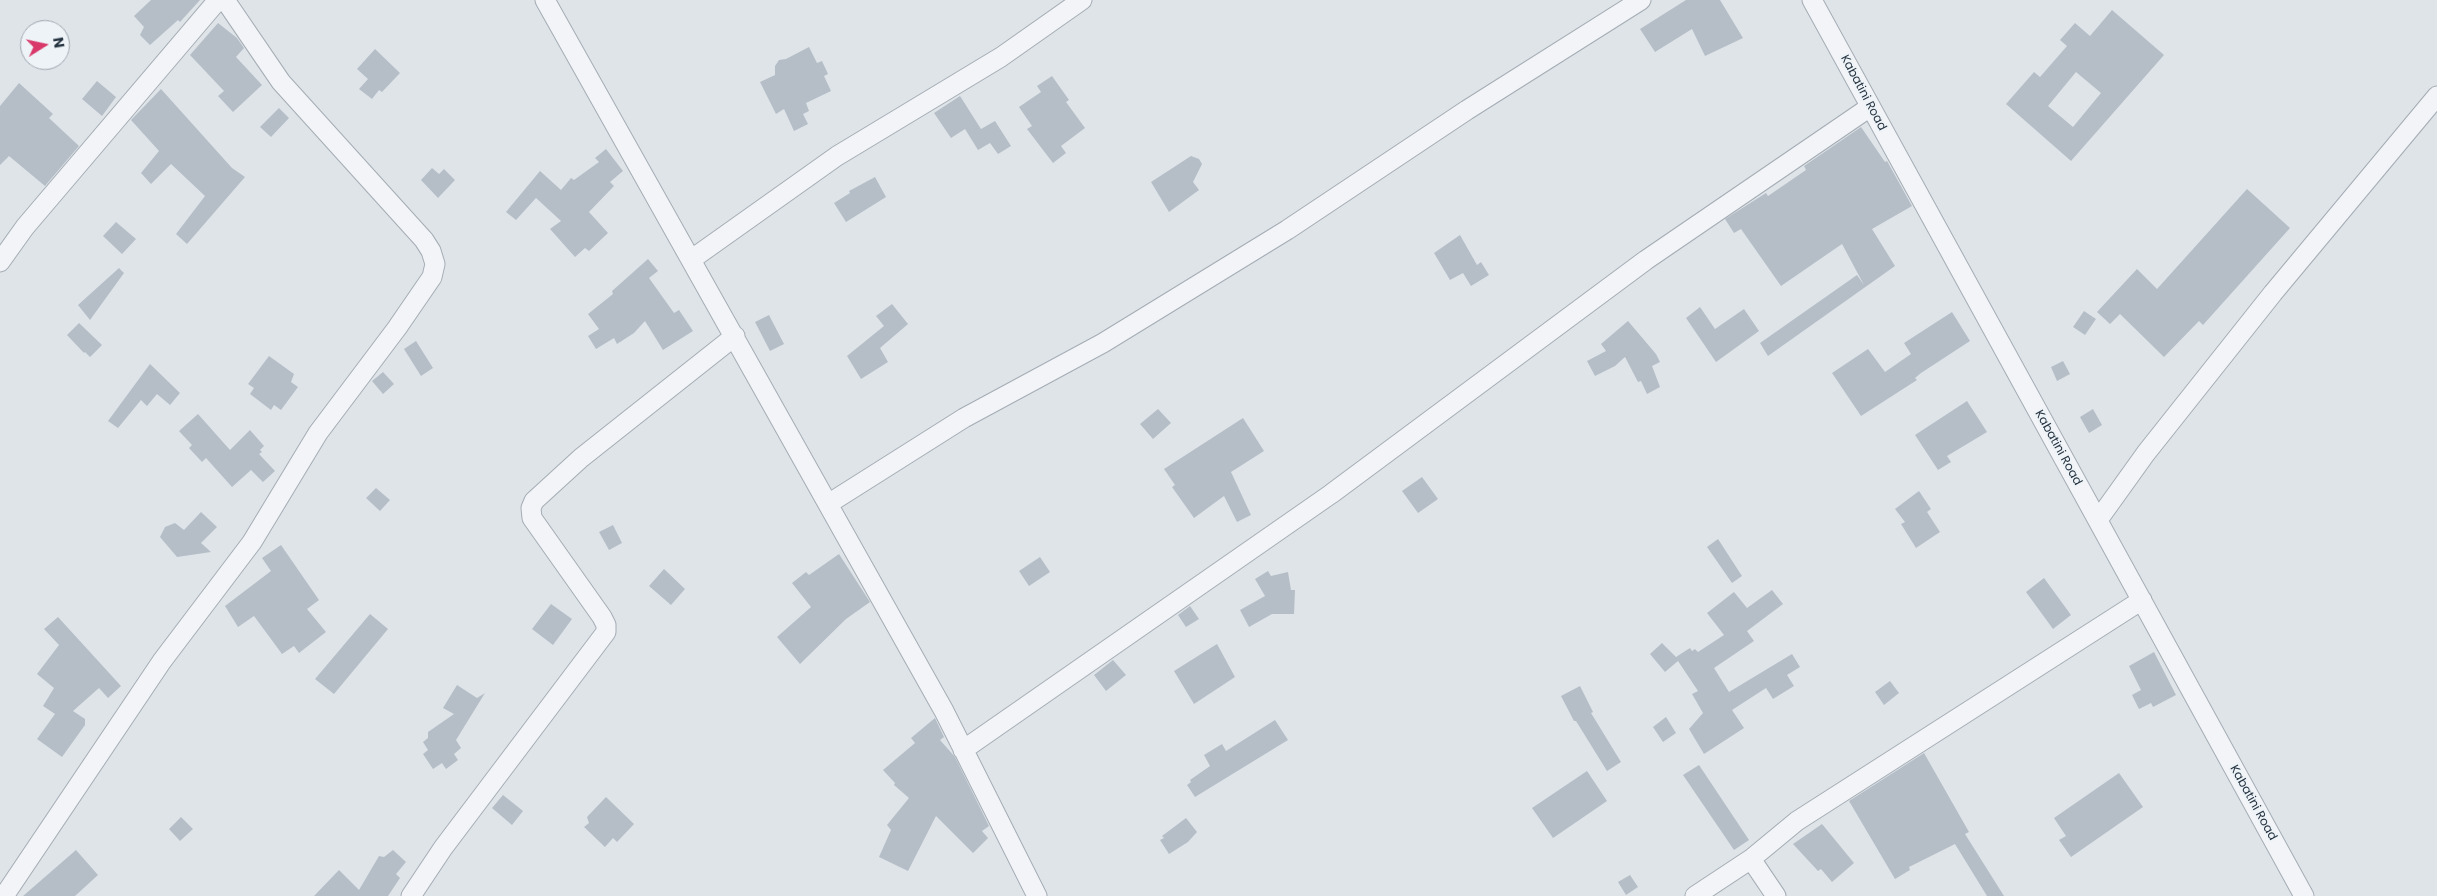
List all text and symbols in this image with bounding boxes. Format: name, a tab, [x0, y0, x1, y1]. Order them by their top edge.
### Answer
north arrow	[20, 20, 70, 70]
text: N	[48, 36, 70, 49]
street label: Kabatini Road	[1837, 53, 1889, 133]
street label: Kabatini Road	[2031, 408, 2085, 488]
street label: Kabatini Road	[2226, 763, 2280, 843]

